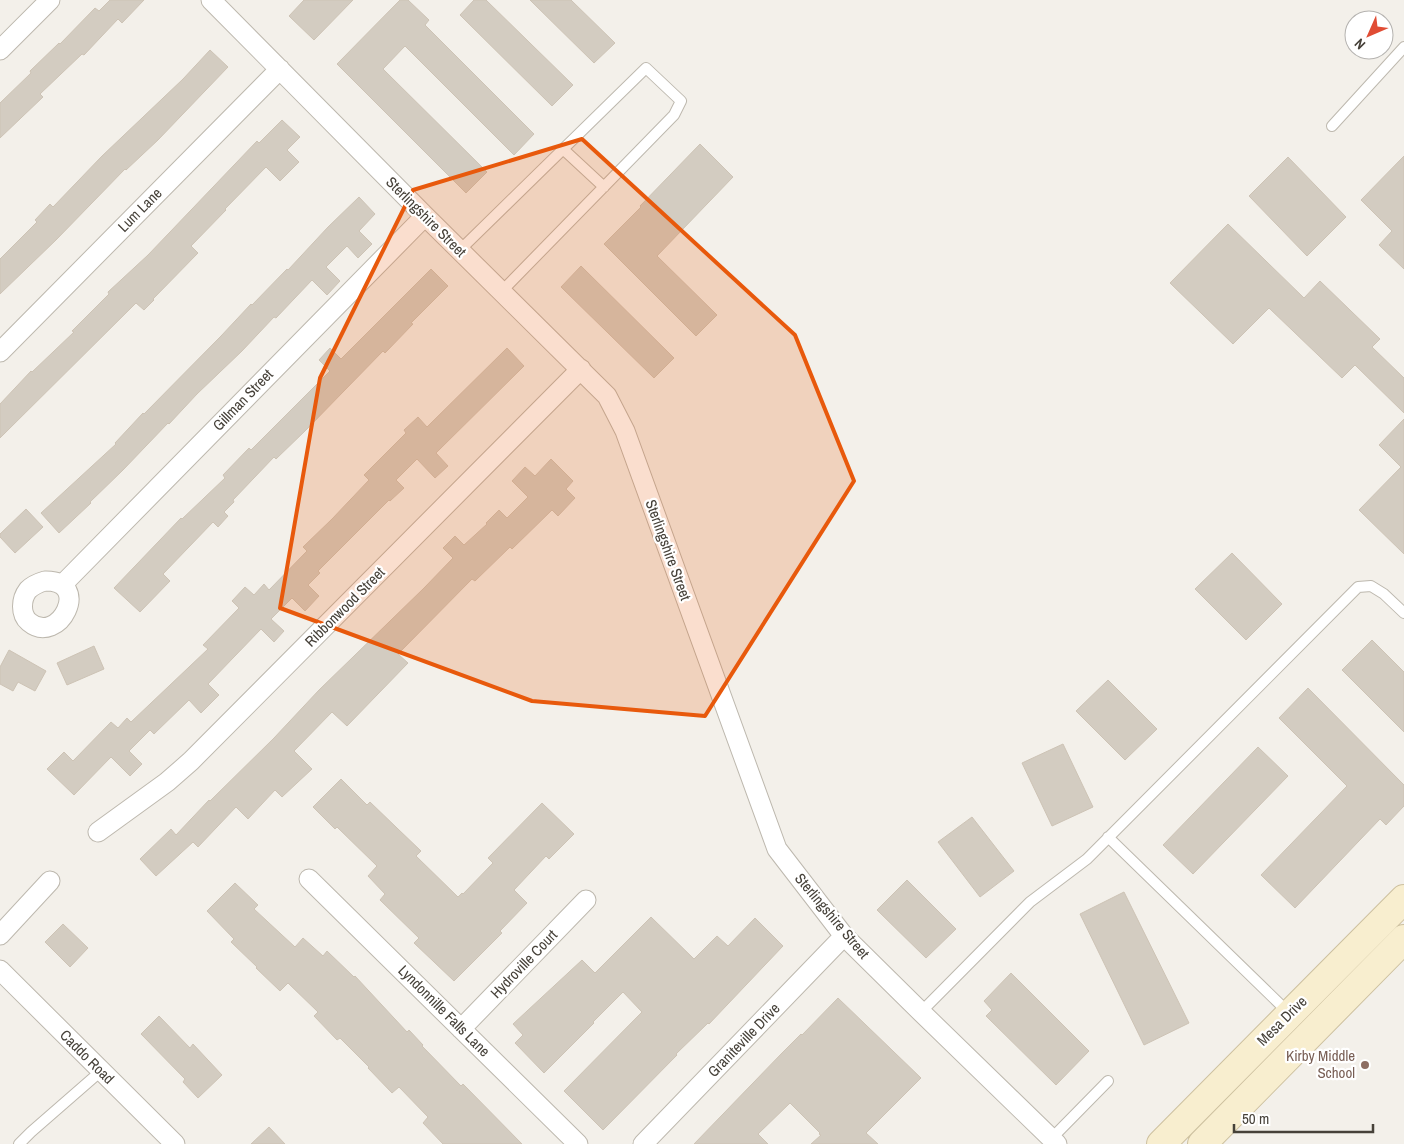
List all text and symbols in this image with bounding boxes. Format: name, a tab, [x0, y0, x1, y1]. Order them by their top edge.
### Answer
north arrow	[1344, 10, 1394, 60]
text: N	[1351, 35, 1369, 53]
street label: Sterlingshire Street	[381, 172, 472, 262]
street label: Lum Lane	[113, 183, 167, 236]
street label: Gillman Street	[208, 364, 278, 435]
street label: Sterlingshire Street	[640, 496, 697, 604]
street label: Ribbonwood Street	[300, 562, 390, 651]
street label: Sterlingshire Street	[790, 868, 875, 963]
street label: Hydroville Court	[485, 924, 562, 1003]
street label: Lyndonnille Falls Lane	[394, 960, 495, 1061]
street label: Mesa Drive	[1252, 991, 1311, 1050]
street label: Graniteville Drive	[703, 998, 785, 1081]
street label: Caddo Road	[56, 1025, 119, 1088]
place label: Kirby Middle School	[1286, 1045, 1355, 1083]
marker: Kirby Middle School	[1359, 1059, 1371, 1071]
scale bar	[1234, 1102, 1373, 1134]
text: 50 m	[1242, 1108, 1269, 1129]

